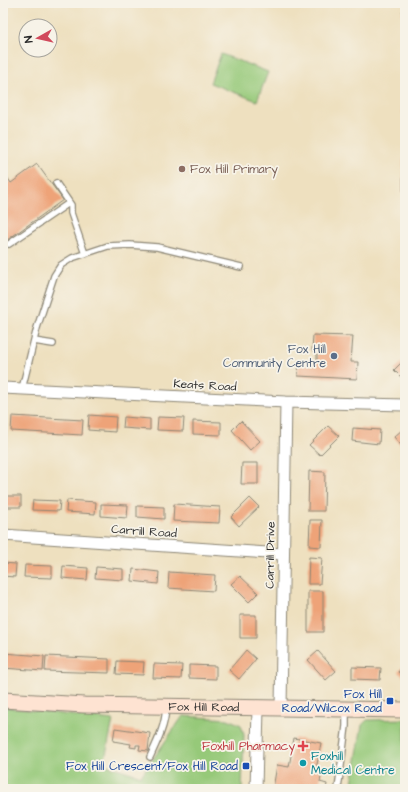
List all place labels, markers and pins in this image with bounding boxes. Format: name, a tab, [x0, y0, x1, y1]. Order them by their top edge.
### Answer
place label: Fox Hill Primary	[190, 161, 278, 179]
marker: Fox Hill Primary	[177, 164, 187, 174]
place label: Fox Hill Community Centre	[223, 341, 327, 373]
marker: Fox Hill Community Centre	[329, 351, 339, 361]
place label: Fox Hill Road/Wilcox Road	[282, 686, 382, 717]
marker: Fox Hill Road/Wilcox Road	[385, 696, 395, 706]
place label: Foxhill Pharmacy	[202, 738, 295, 756]
marker: Foxhill Pharmacy	[298, 741, 308, 751]
place label: Foxhill Medical Centre	[311, 748, 395, 779]
place label: Fox Hill Crescent/Fox Hill Road	[66, 758, 238, 775]
marker: Foxhill Medical Centre	[298, 758, 308, 768]
marker: Fox Hill Crescent/Fox Hill Road	[241, 761, 251, 771]

